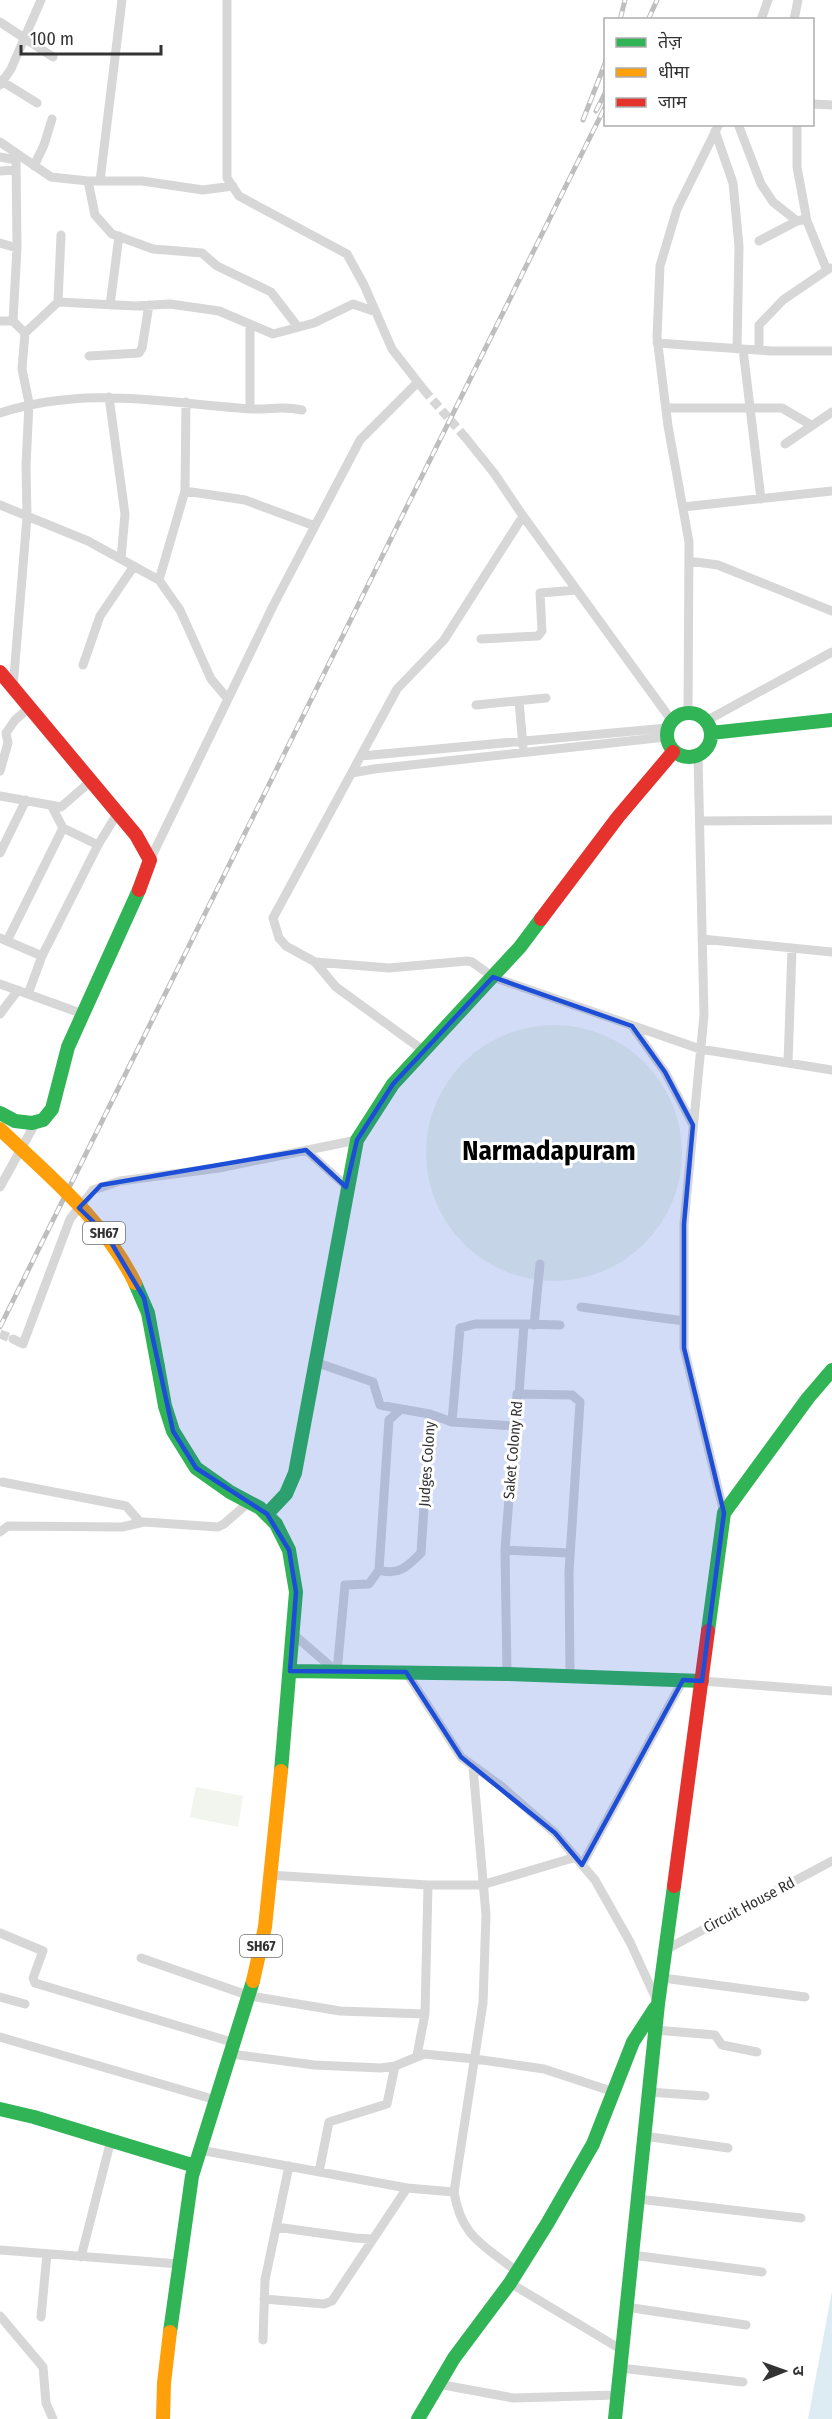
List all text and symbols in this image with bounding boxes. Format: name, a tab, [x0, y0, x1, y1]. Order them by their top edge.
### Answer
scale bar	[21, 18, 160, 56]
legend	[604, 18, 814, 126]
text: 100 m	[30, 28, 74, 50]
text: तेज़	[658, 31, 682, 53]
text: धीमा	[658, 61, 689, 83]
text: जाम	[658, 91, 688, 113]
district label: Narmadapuram	[462, 1135, 636, 1167]
road number: SH67	[83, 1222, 125, 1244]
street label: Saket Colony Rd	[500, 1400, 526, 1500]
street label: Judges Colony	[415, 1420, 439, 1507]
street label: Circuit House Rd	[700, 1873, 798, 1937]
road number: SH67	[240, 1935, 282, 1957]
north arrow	[754, 2341, 814, 2401]
text: उ	[789, 2366, 808, 2376]

